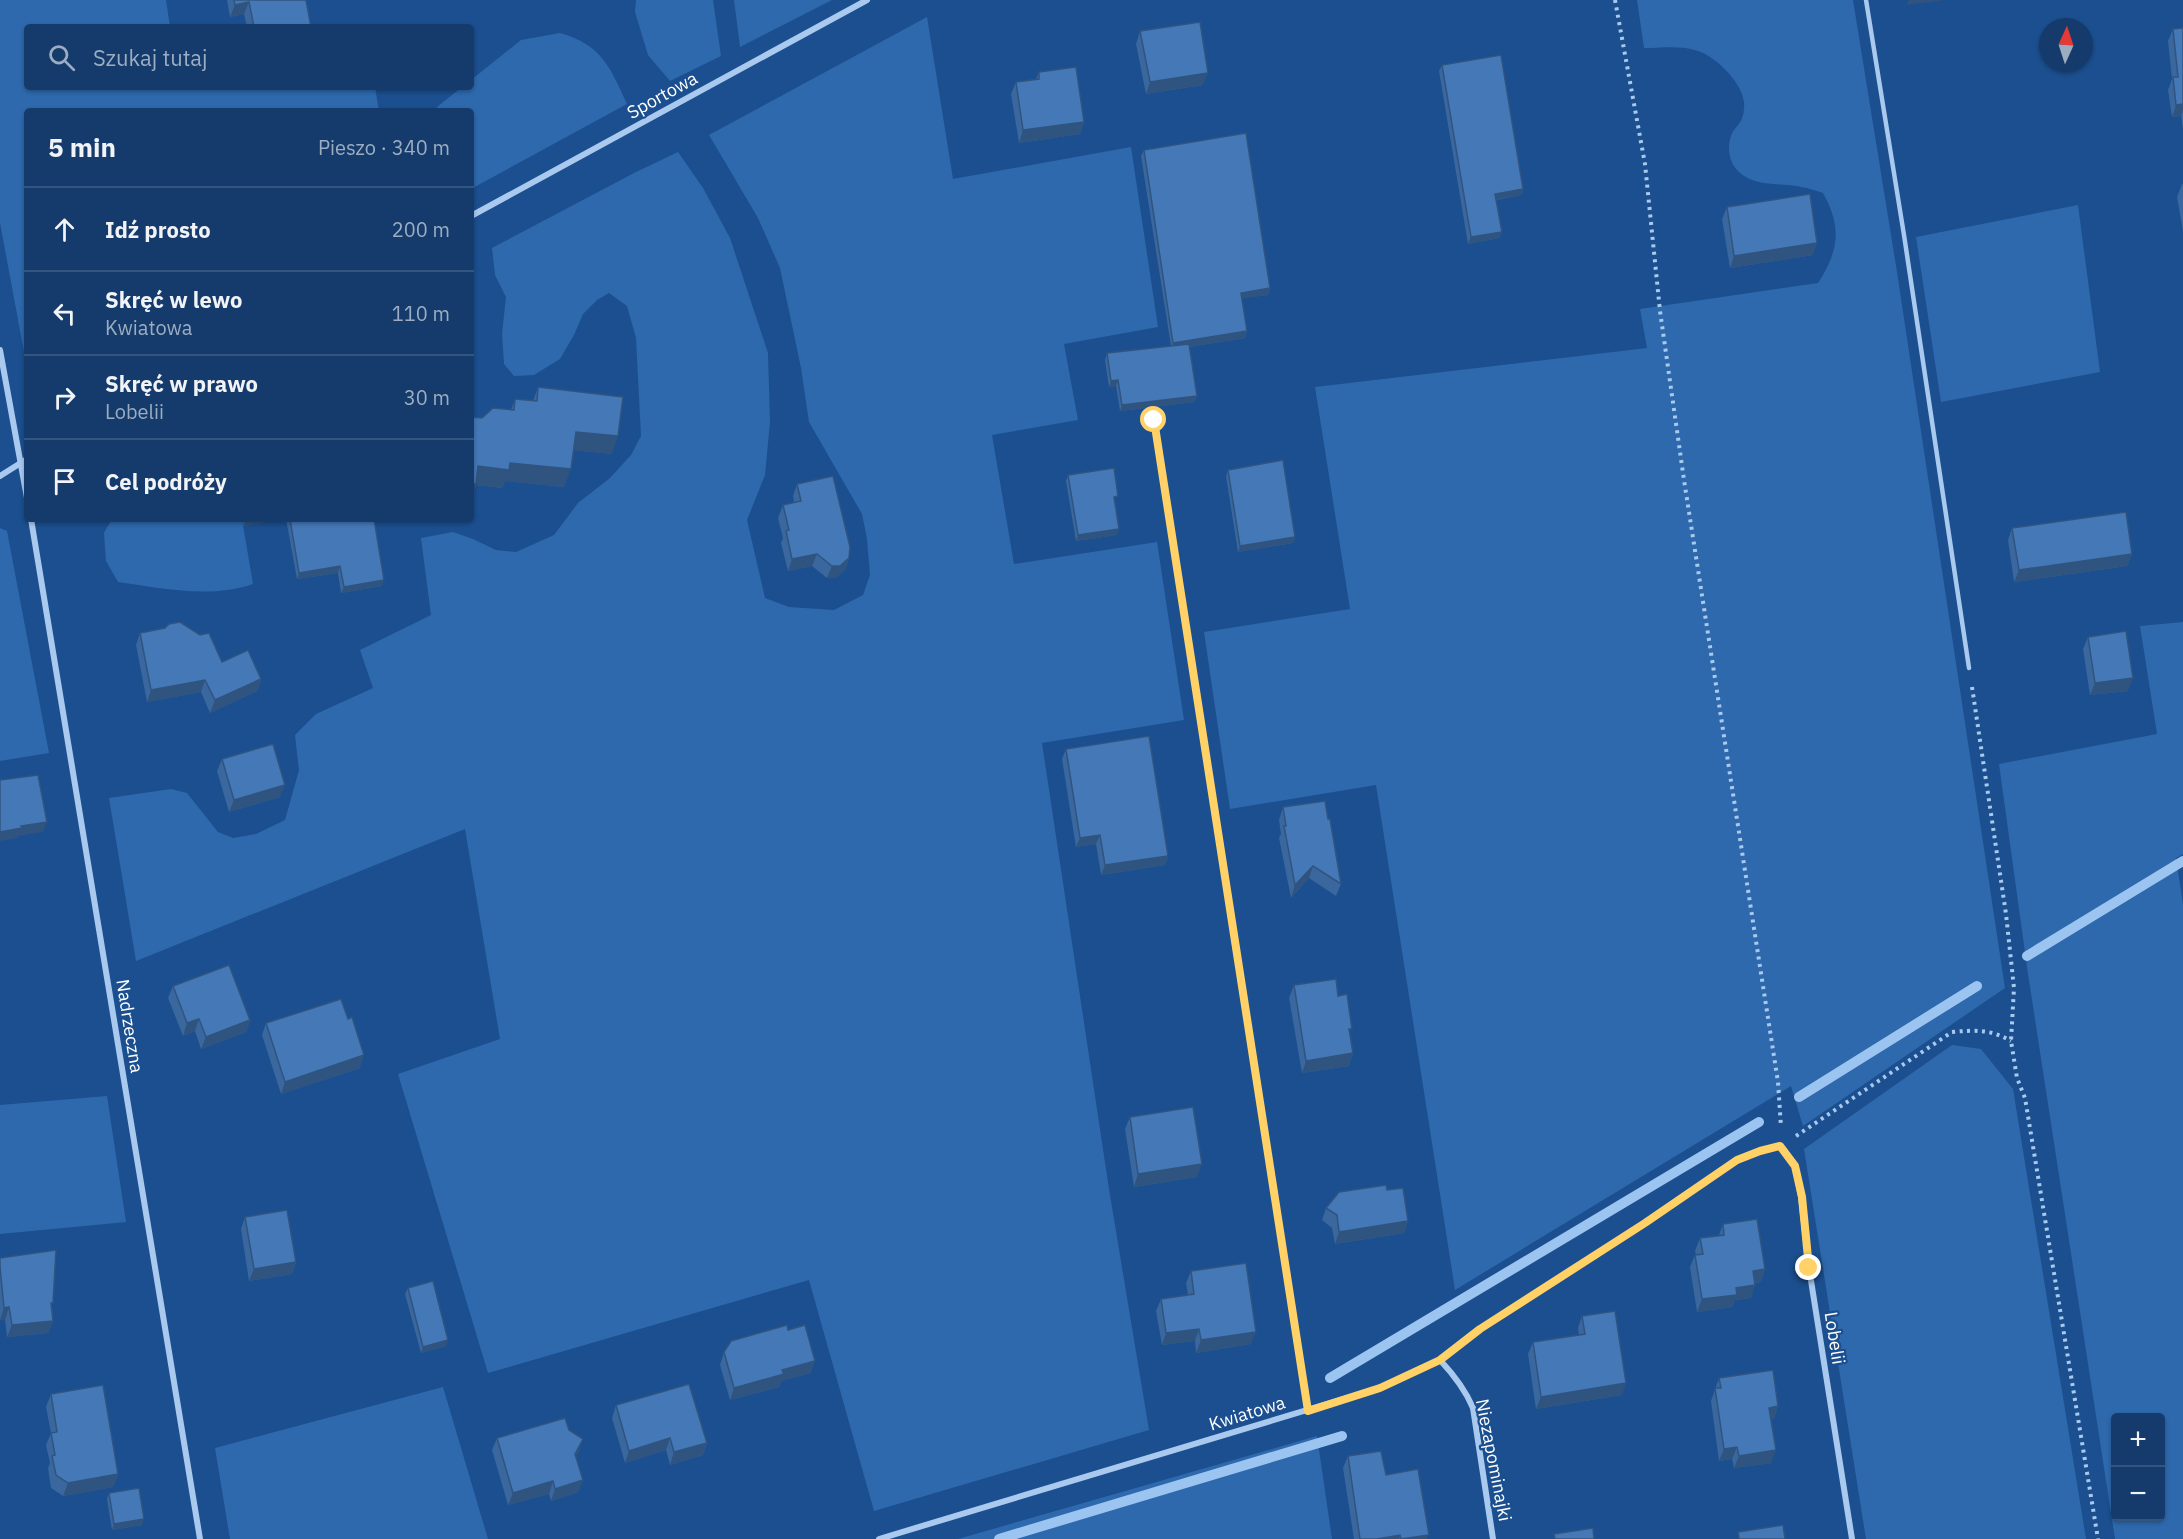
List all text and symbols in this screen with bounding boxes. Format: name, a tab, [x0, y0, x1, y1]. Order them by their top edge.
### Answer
north arrow	[2039, 18, 2093, 72]
search box	[24, 24, 474, 90]
icon: search	[45, 41, 78, 74]
text: Szukaj tutaj	[93, 43, 208, 72]
street label: Sportowa	[623, 66, 702, 124]
text: 5 min	[48, 130, 116, 164]
text: Pieszo · 340 m	[318, 134, 450, 161]
icon: ahead	[48, 213, 81, 246]
text: Idź prosto	[105, 215, 211, 244]
text: 200 m	[392, 216, 450, 243]
text: Skręć w lewo	[105, 285, 242, 314]
icon: left	[48, 297, 81, 330]
text: 110 m	[392, 300, 450, 327]
text: Kwiatowa	[105, 314, 192, 341]
text: Skręć w prawo	[105, 369, 258, 398]
icon: right	[48, 381, 81, 414]
text: 30 m	[404, 384, 450, 411]
text: Lobelii	[105, 398, 164, 425]
route start	[1140, 406, 1166, 432]
icon: arrive	[48, 465, 81, 498]
text: Cel podróży	[105, 467, 227, 496]
street label: Nadrzeczna	[111, 977, 149, 1075]
route end	[1795, 1254, 1821, 1280]
street label: Lobelii	[1819, 1310, 1851, 1366]
street label: Kwiatowa	[1206, 1390, 1288, 1436]
street label: Niezapominajki	[1471, 1397, 1517, 1523]
map controls	[2111, 1413, 2165, 1521]
button: +	[2111, 1413, 2165, 1467]
button: −	[2111, 1467, 2165, 1521]

